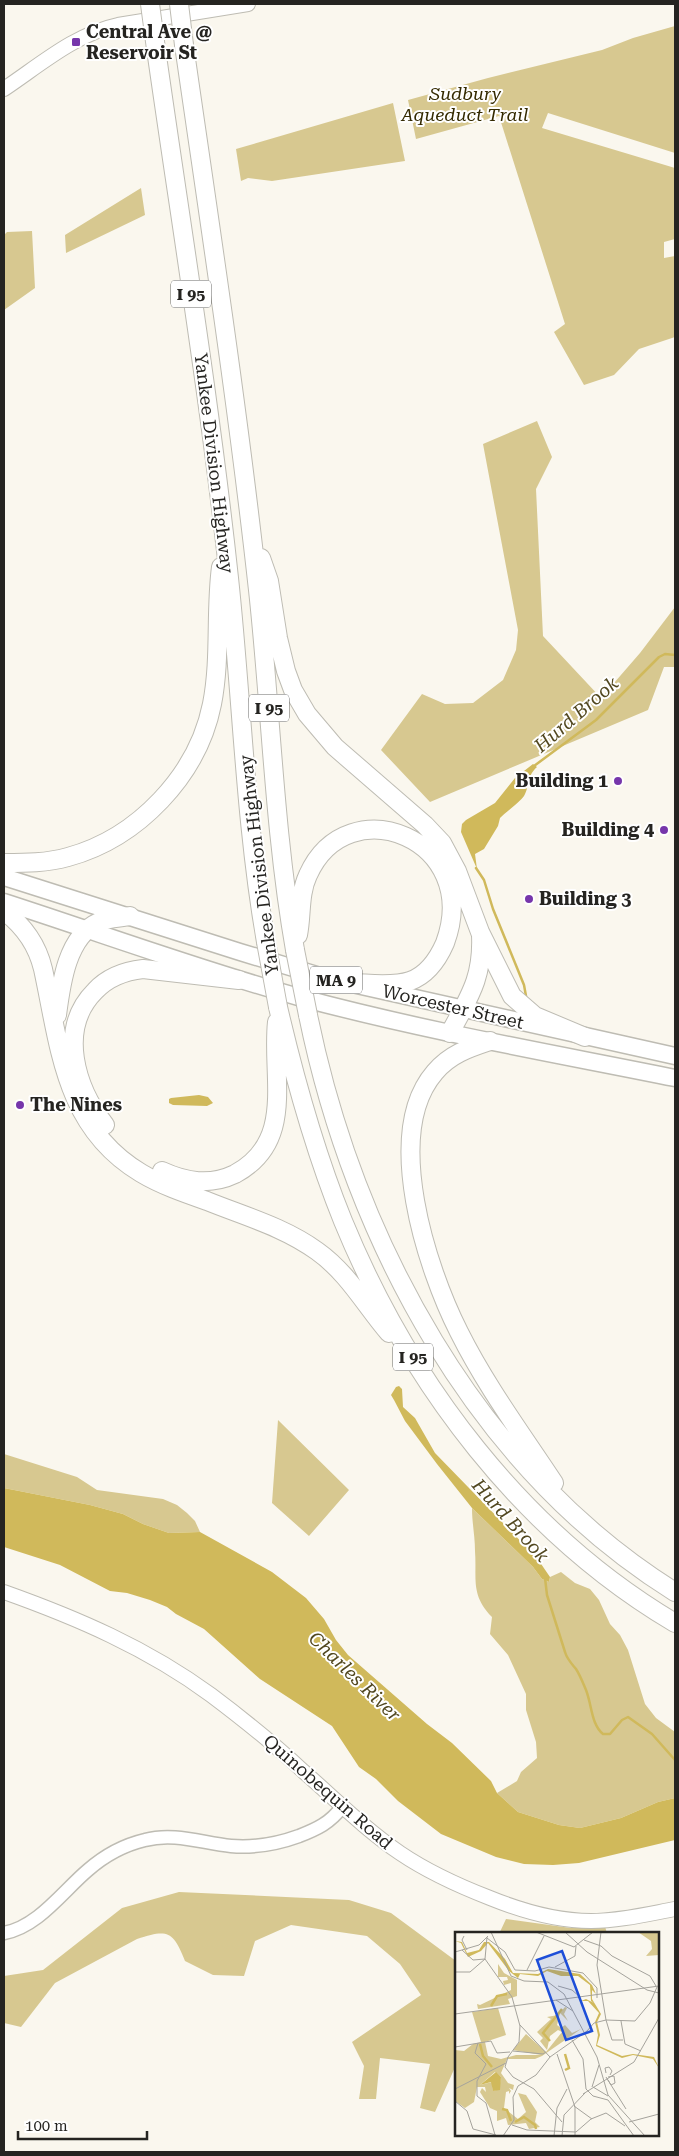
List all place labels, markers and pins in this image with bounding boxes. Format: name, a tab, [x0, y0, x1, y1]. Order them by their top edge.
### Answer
place label: Central Ave @ Reservoir St	[86, 21, 212, 63]
marker: Central Ave @ Reservoir St	[70, 36, 82, 48]
place label: Building 1	[516, 770, 608, 791]
marker: Building 1	[612, 775, 624, 787]
place label: Building 4	[562, 819, 654, 840]
marker: Building 4	[658, 824, 670, 836]
place label: Building 3	[539, 888, 631, 909]
marker: Building 3	[523, 893, 535, 905]
place label: The Nines	[30, 1094, 122, 1115]
marker: The Nines	[14, 1099, 26, 1111]

